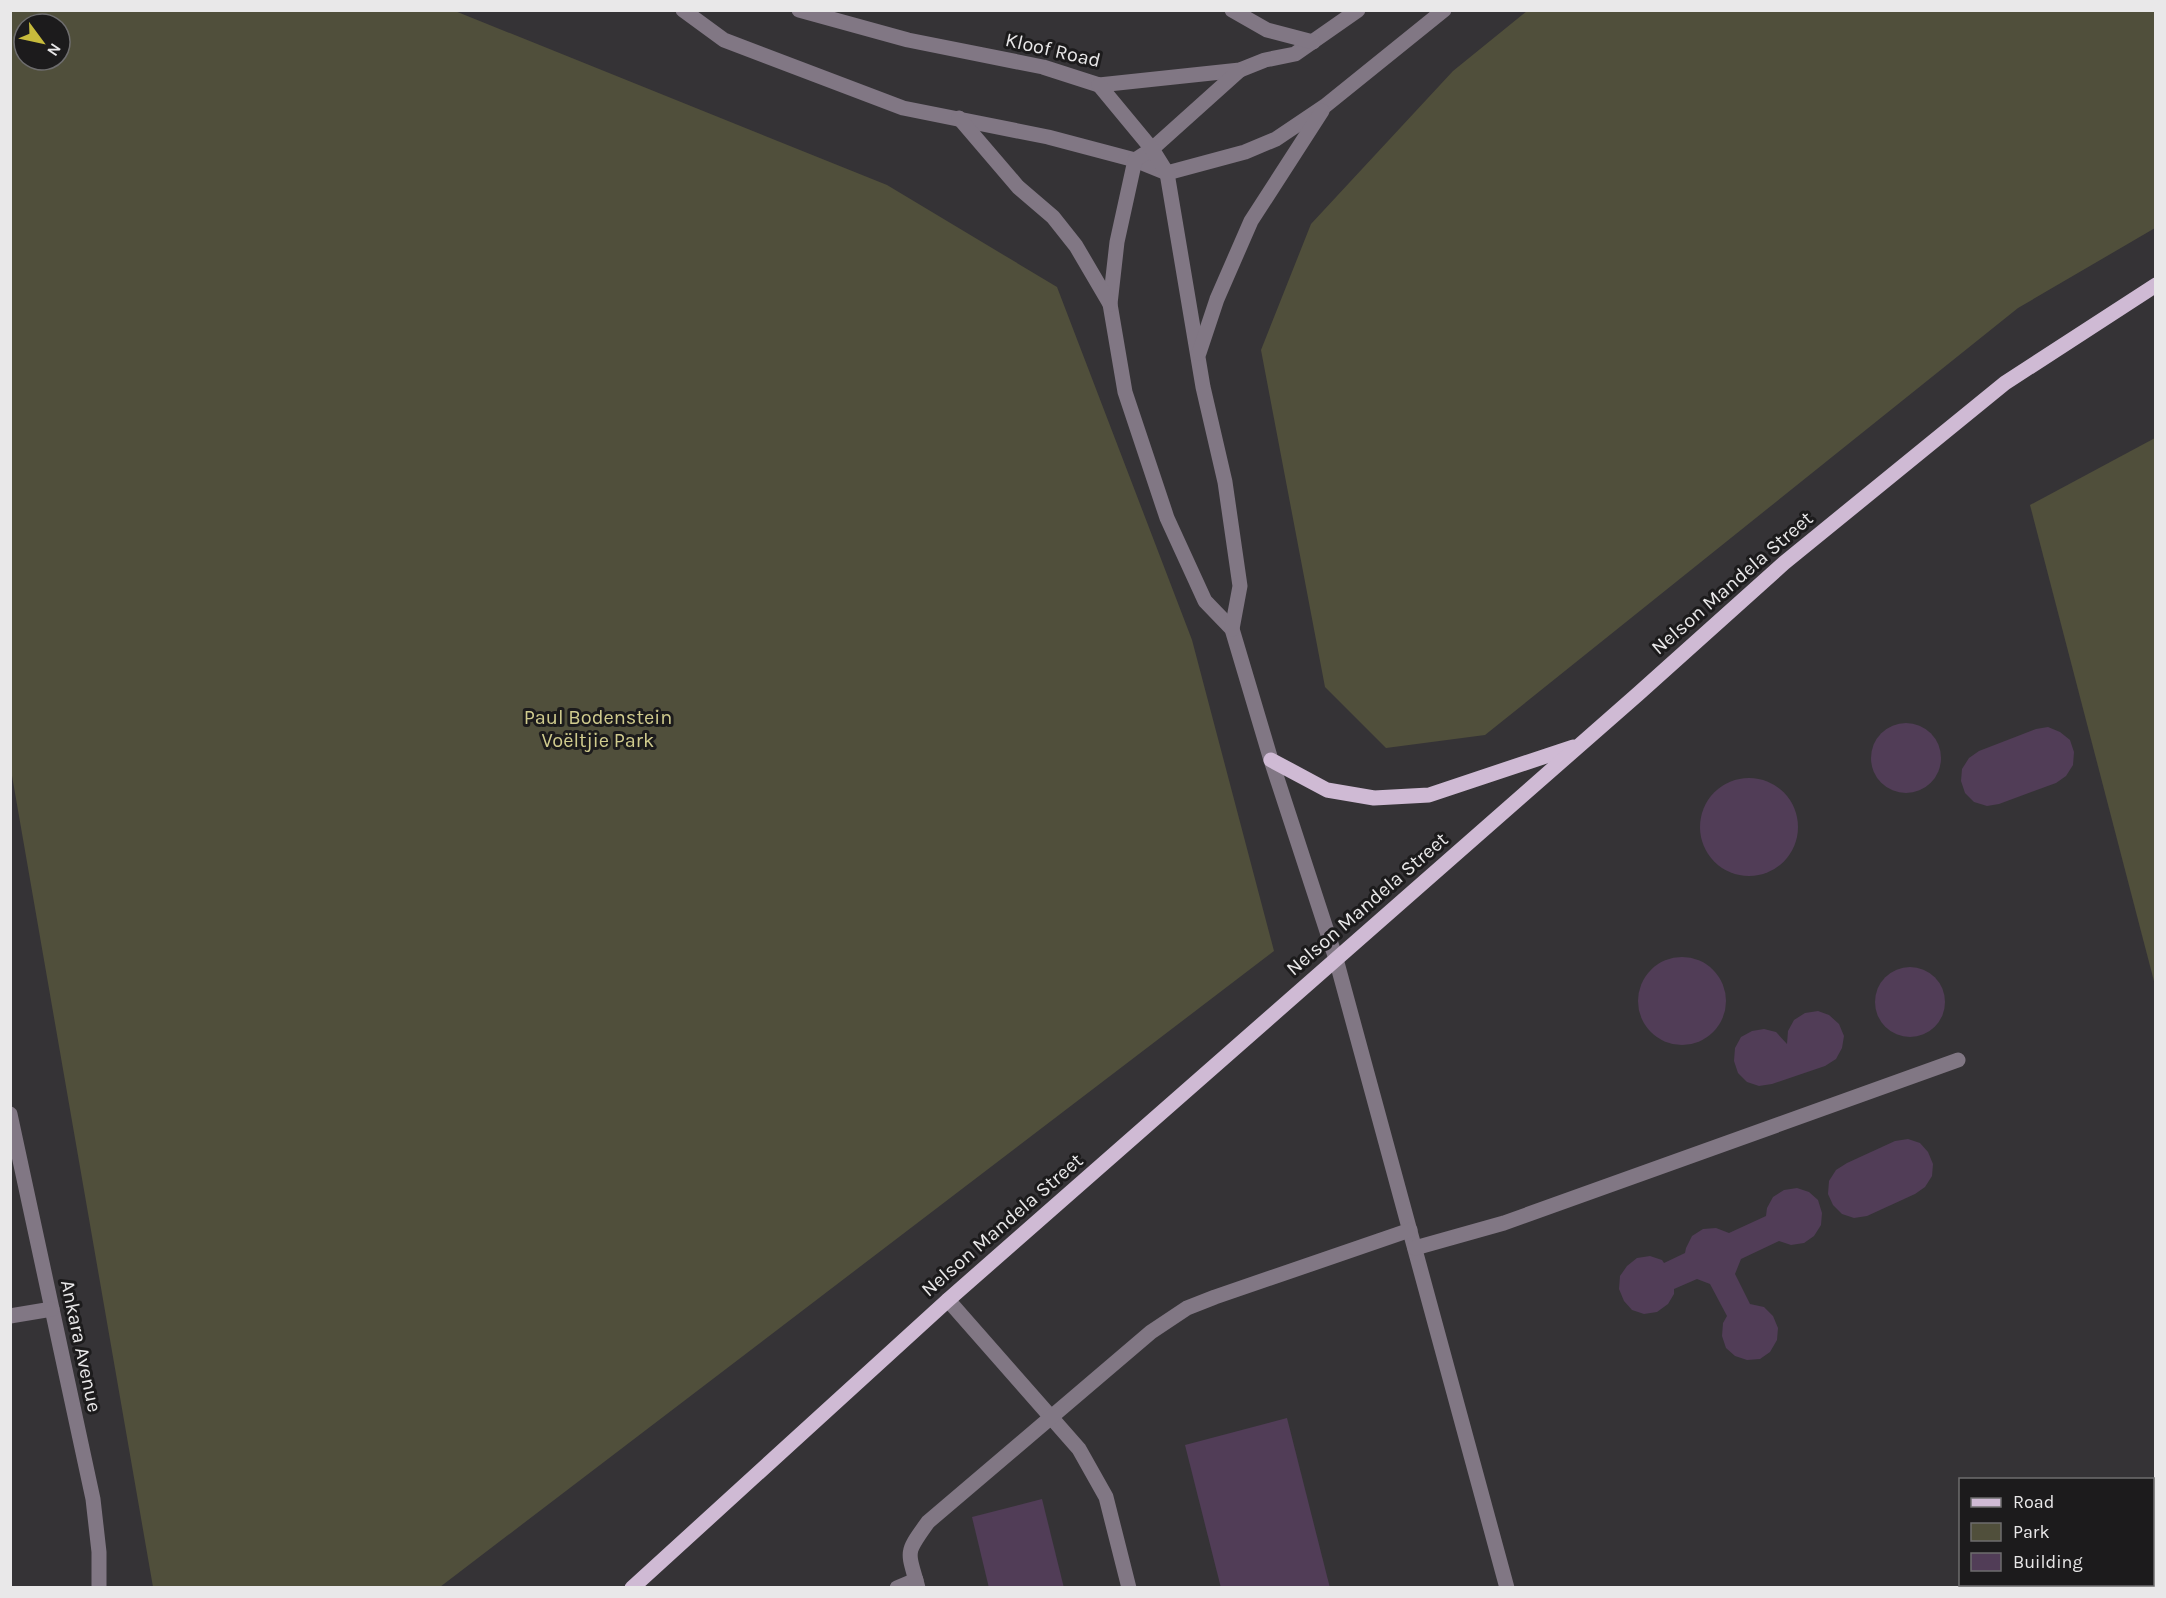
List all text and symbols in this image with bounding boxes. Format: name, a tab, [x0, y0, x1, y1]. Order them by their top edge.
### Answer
north arrow	[12, 12, 72, 72]
street label: Kloof Road	[1003, 28, 1103, 72]
text: N	[43, 40, 65, 60]
street label: Nelson Mandela Street	[1647, 506, 1818, 659]
park label: Paul Bodenstein Voëltjie Park	[524, 706, 672, 752]
street label: Nelson Mandela Street	[1282, 827, 1453, 980]
street label: Nelson Mandela Street	[917, 1148, 1088, 1301]
street label: Ankara Avenue	[56, 1278, 106, 1414]
legend	[1959, 1478, 2154, 1586]
text: Road	[2013, 1491, 2054, 1513]
text: Park	[2013, 1521, 2050, 1543]
text: Building	[2013, 1551, 2083, 1573]

